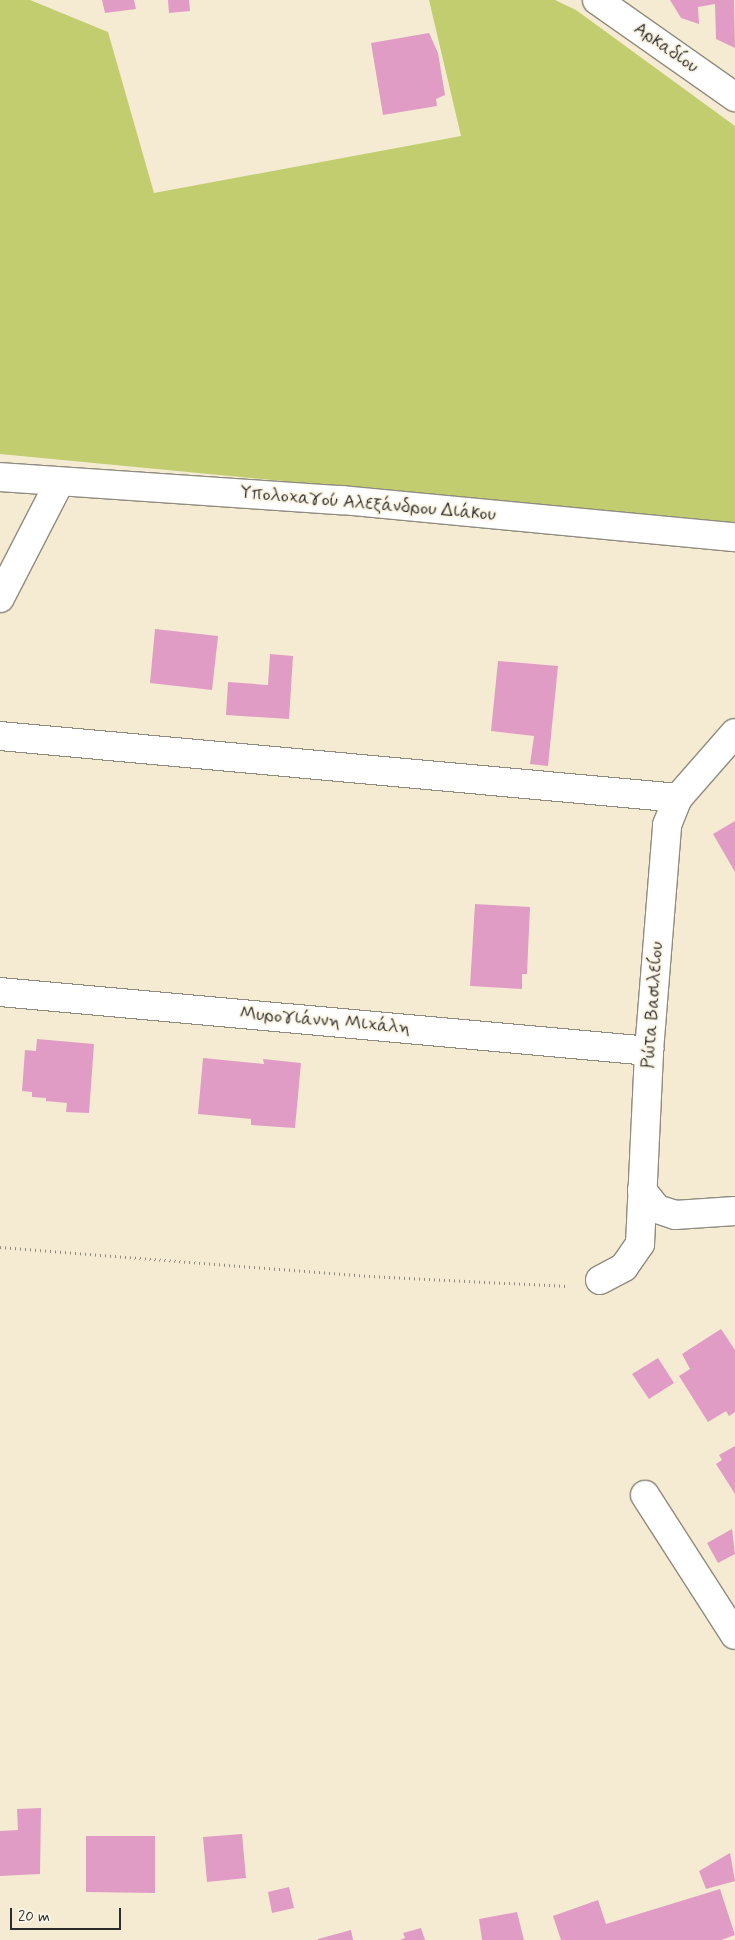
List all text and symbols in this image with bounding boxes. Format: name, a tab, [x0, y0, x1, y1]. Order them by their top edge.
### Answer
street label: Αρκαδίου	[630, 18, 702, 78]
street label: Υπολοχαγού Αλεξάνδρου Διάκου	[239, 482, 497, 526]
street label: Ρώτα Βασιλείου	[638, 941, 668, 1069]
street label: Μυρογιάννη Μιχάλη	[239, 1003, 411, 1039]
scale bar	[12, 1898, 124, 1930]
text: 20 m	[18, 1907, 50, 1927]

